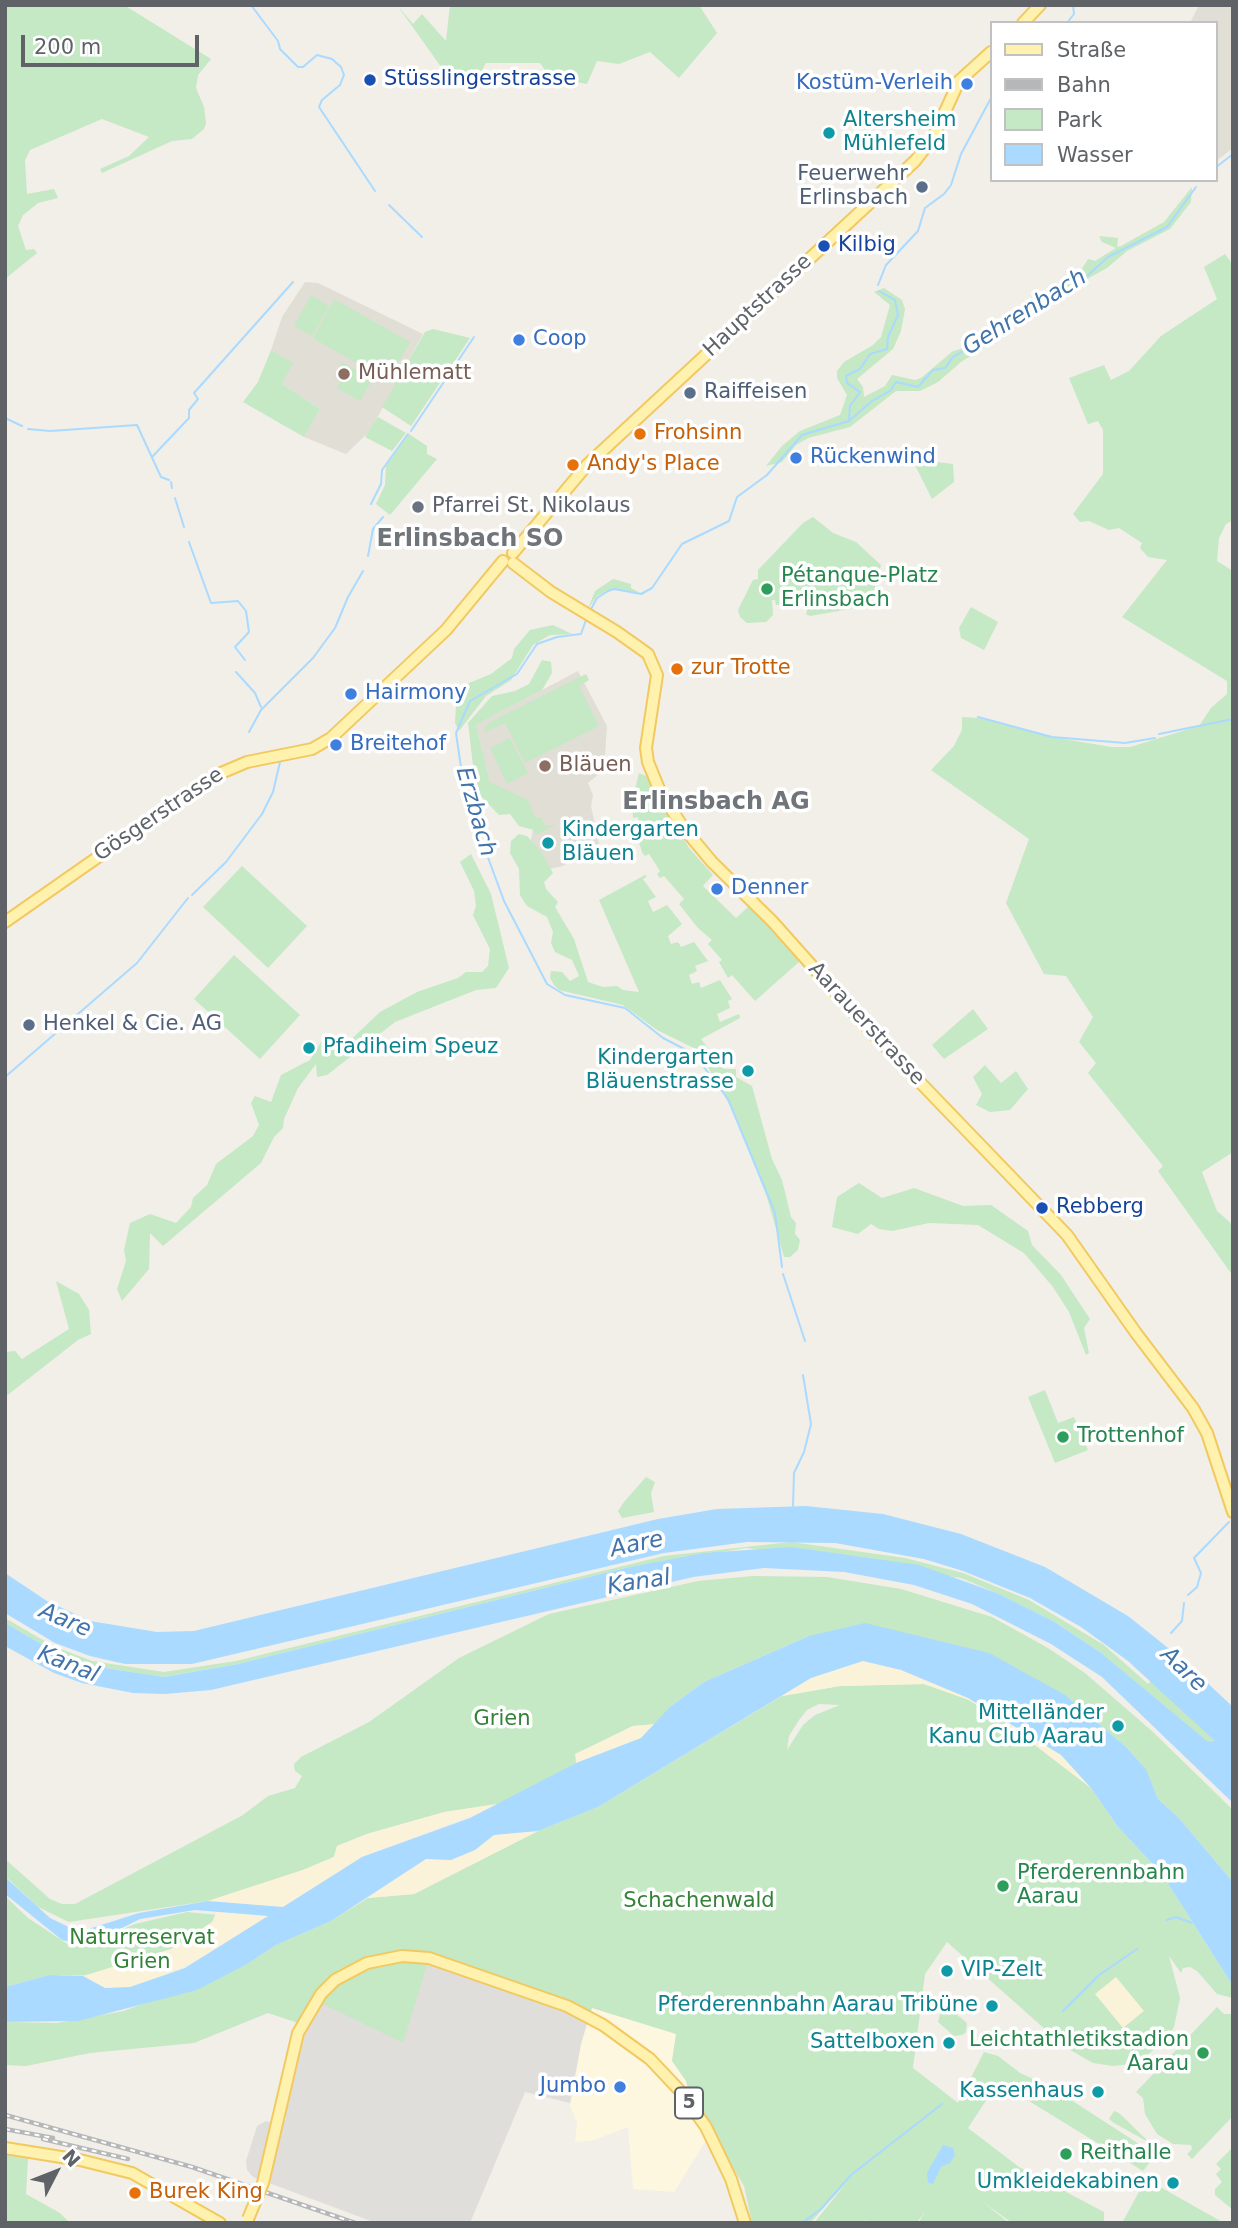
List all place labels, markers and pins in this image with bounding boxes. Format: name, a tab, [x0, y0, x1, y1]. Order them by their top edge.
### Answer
place label: Stüsslingerstrasse	[384, 67, 576, 93]
place label: Kostüm-Verleih	[796, 71, 953, 97]
marker: Stüsslingerstrasse	[362, 72, 378, 88]
marker: Kostüm-Verleih	[959, 76, 975, 92]
place label: Altersheim Mühlefeld	[843, 108, 956, 158]
marker: Altersheim Mühlefeld	[821, 125, 837, 141]
place label: Feuerwehr Erlinsbach	[797, 162, 908, 212]
marker: Feuerwehr Erlinsbach	[914, 179, 930, 195]
place label: Kilbig	[838, 233, 896, 259]
marker: Kilbig	[816, 238, 832, 254]
place label: Coop	[533, 327, 587, 353]
marker: Coop	[511, 332, 527, 348]
place label: Mühlematt	[358, 361, 471, 387]
marker: Mühlematt	[336, 366, 352, 382]
place label: Raiffeisen	[704, 380, 807, 406]
marker: Raiffeisen	[682, 385, 698, 401]
place label: Frohsinn	[654, 421, 742, 447]
marker: Frohsinn	[632, 426, 648, 442]
place label: Rückenwind	[810, 445, 936, 471]
marker: Rückenwind	[788, 450, 804, 466]
place label: Andy's Place	[587, 452, 720, 478]
marker: Andy's Place	[565, 457, 581, 473]
place label: Pfarrei St. Nikolaus	[432, 494, 630, 520]
marker: Pfarrei St. Nikolaus	[410, 499, 426, 515]
place label: Pétanque-Platz Erlinsbach	[781, 564, 938, 614]
marker: Pétanque-Platz Erlinsbach	[759, 581, 775, 597]
place label: zur Trotte	[691, 656, 791, 682]
marker: zur Trotte	[669, 661, 685, 677]
place label: Hairmony	[365, 681, 467, 707]
marker: Hairmony	[343, 686, 359, 702]
place label: Breitehof	[350, 732, 446, 758]
marker: Breitehof	[328, 737, 344, 753]
place label: Bläuen	[559, 753, 632, 779]
marker: Bläuen	[537, 758, 553, 774]
place label: Kindergarten Bläuen	[562, 818, 699, 868]
marker: Kindergarten Bläuen	[540, 835, 556, 851]
place label: Denner	[731, 876, 808, 902]
marker: Denner	[709, 881, 725, 897]
place label: Henkel & Cie. AG	[43, 1012, 222, 1038]
marker: Henkel & Cie. AG	[21, 1017, 37, 1033]
place label: Pfadiheim Speuz	[323, 1035, 498, 1061]
marker: Pfadiheim Speuz	[301, 1040, 317, 1056]
place label: Kindergarten Bläuenstrasse	[586, 1046, 734, 1096]
marker: Kindergarten Bläuenstrasse	[740, 1063, 756, 1079]
place label: Rebberg	[1056, 1195, 1144, 1221]
marker: Rebberg	[1034, 1200, 1050, 1216]
place label: Trottenhof	[1077, 1424, 1184, 1450]
marker: Trottenhof	[1055, 1429, 1071, 1445]
place label: Mittelländer Kanu Club Aarau	[929, 1701, 1104, 1751]
marker: Mittelländer Kanu Club Aarau	[1110, 1718, 1126, 1734]
place label: Pferderennbahn Aarau	[1017, 1861, 1185, 1911]
marker: Pferderennbahn Aarau	[995, 1878, 1011, 1894]
place label: VIP-Zelt	[961, 1958, 1043, 1984]
marker: VIP-Zelt	[939, 1963, 955, 1979]
place label: Pferderennbahn Aarau Tribüne	[658, 1993, 978, 2019]
marker: Pferderennbahn Aarau Tribüne	[984, 1998, 1000, 2014]
place label: Leichtathletikstadion Aarau	[969, 2028, 1189, 2078]
place label: Sattelboxen	[810, 2030, 935, 2056]
marker: Sattelboxen	[941, 2035, 957, 2051]
marker: Leichtathletikstadion Aarau	[1195, 2045, 1211, 2061]
place label: Jumbo	[540, 2074, 606, 2100]
marker: Jumbo	[612, 2079, 628, 2095]
place label: Kassenhaus	[959, 2079, 1084, 2105]
marker: Kassenhaus	[1090, 2084, 1106, 2100]
place label: Reithalle	[1080, 2141, 1171, 2167]
marker: Reithalle	[1058, 2146, 1074, 2162]
place label: Umkleidekabinen	[977, 2170, 1159, 2196]
marker: Umkleidekabinen	[1165, 2175, 1181, 2191]
place label: Burek King	[149, 2180, 263, 2206]
marker: Burek King	[127, 2185, 143, 2201]

